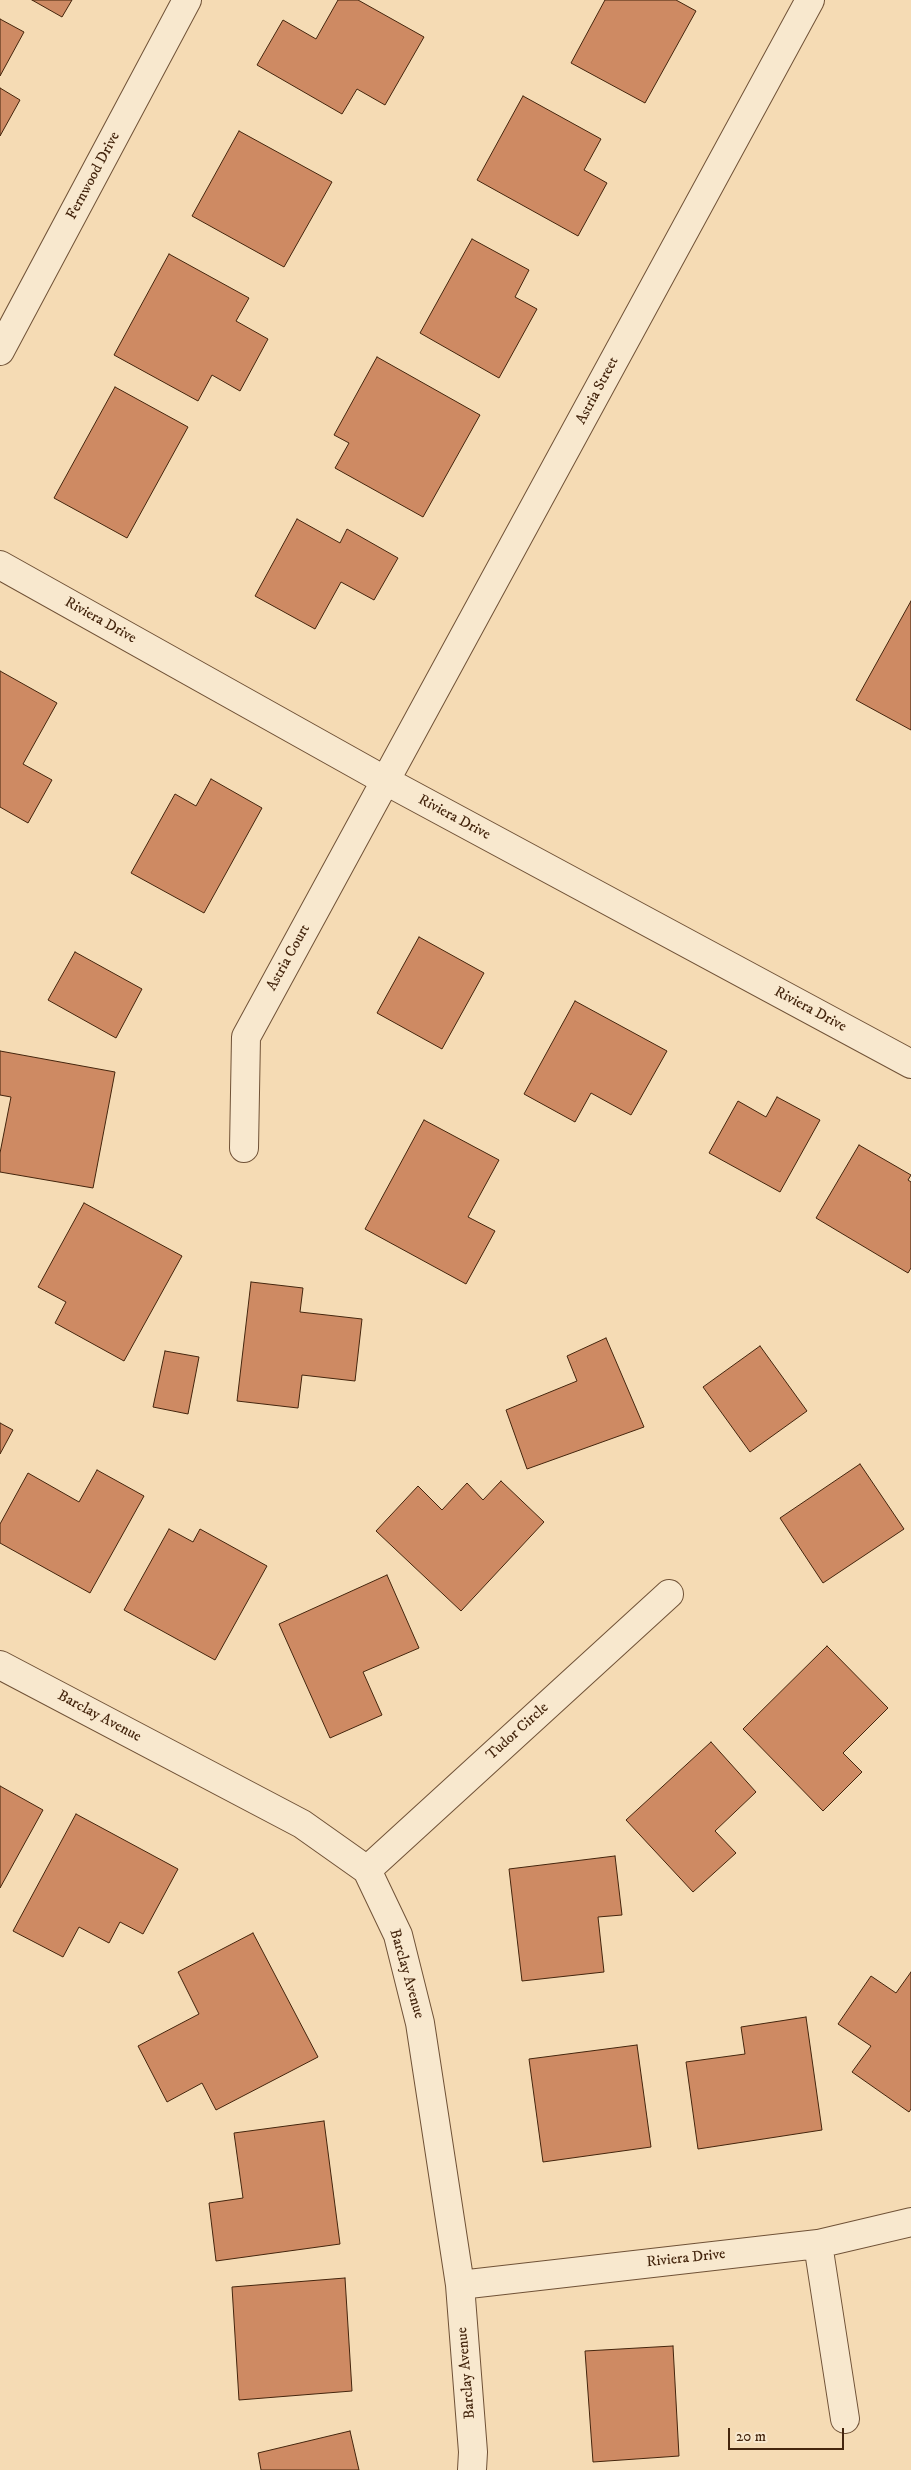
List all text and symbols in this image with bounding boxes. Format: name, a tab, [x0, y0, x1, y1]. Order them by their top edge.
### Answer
street label: Fernwood Drive	[63, 129, 125, 223]
street label: Astria Street	[573, 354, 623, 428]
street label: Riviera Drive	[61, 594, 139, 648]
street label: Riviera Drive	[415, 791, 493, 845]
street label: Astria Court	[263, 922, 315, 994]
street label: Riviera Drive	[771, 983, 849, 1037]
street label: Barclay Avenue	[54, 1687, 144, 1747]
street label: Tudor Circle	[483, 1699, 553, 1765]
street label: Barclay Avenue	[385, 1927, 427, 2021]
street label: Riviera Drive	[646, 2246, 726, 2272]
street label: Barclay Avenue	[454, 2326, 480, 2420]
scale bar	[731, 2418, 847, 2450]
text: 20 m	[736, 2427, 766, 2446]

